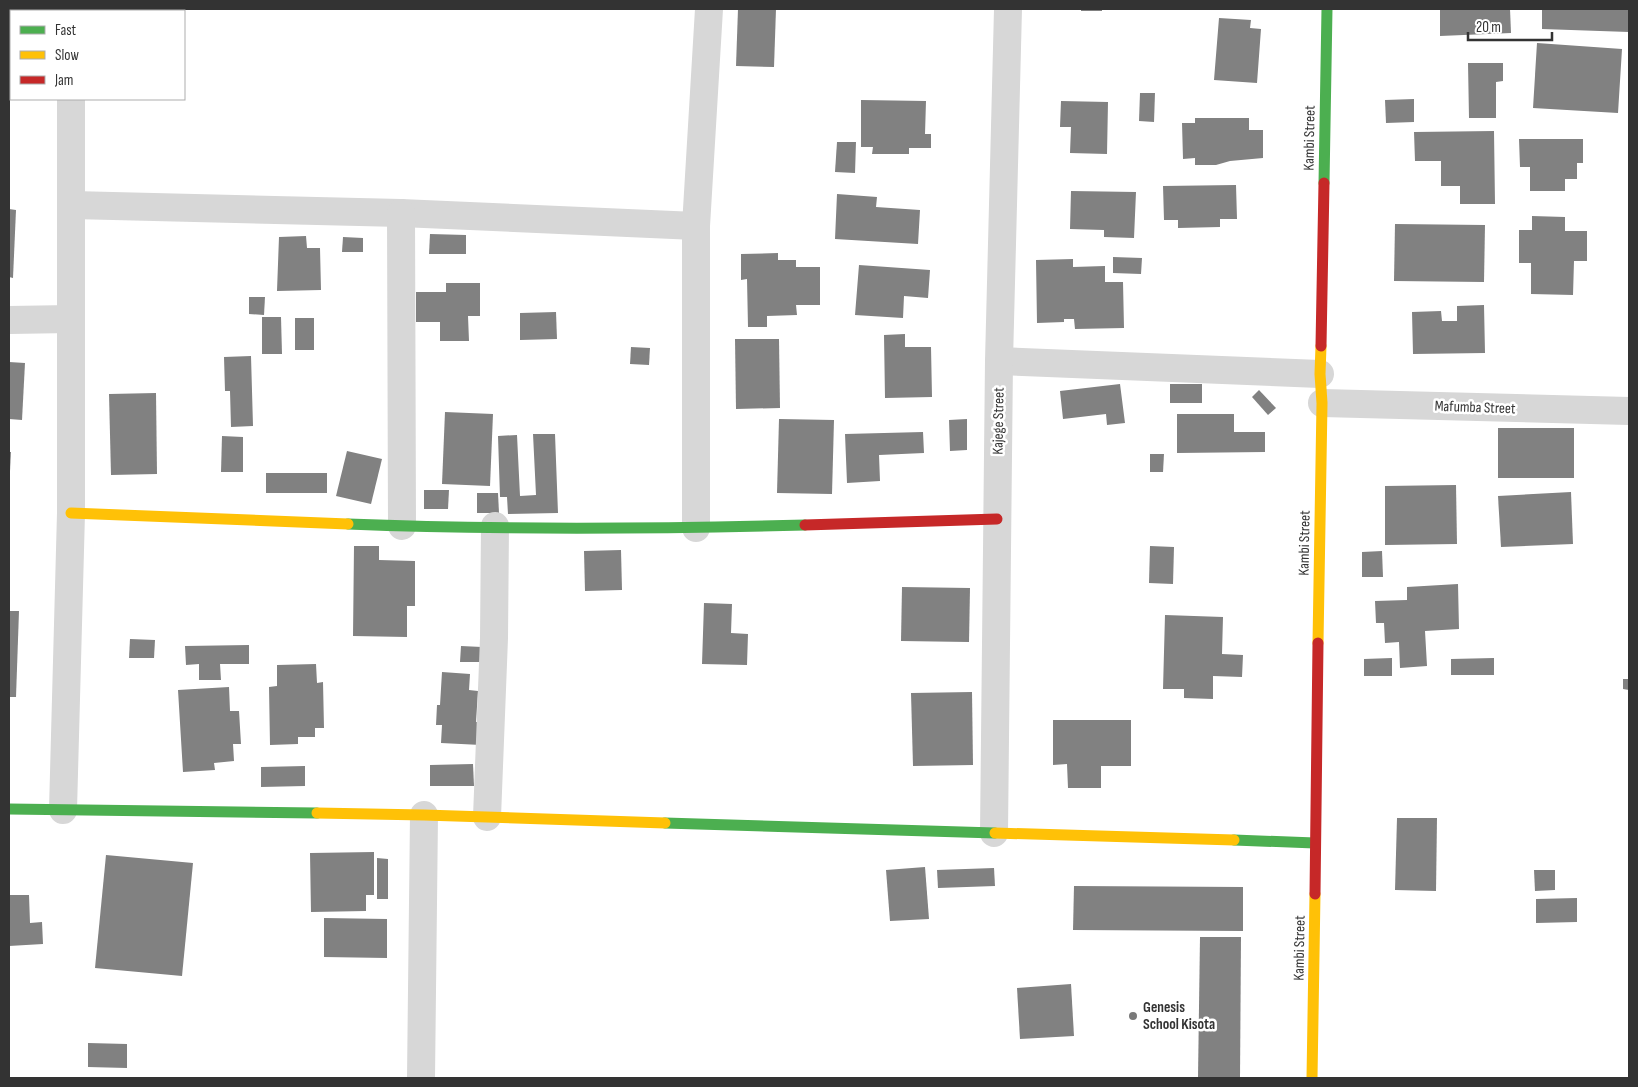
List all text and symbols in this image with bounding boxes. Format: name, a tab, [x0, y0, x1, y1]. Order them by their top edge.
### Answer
legend	[10, 10, 185, 100]
scale bar	[1468, 10, 1552, 42]
text: 20 m	[1476, 18, 1501, 37]
text: Fast	[55, 21, 77, 40]
text: Slow	[55, 46, 79, 65]
text: Jam	[54, 71, 73, 90]
street label: Kambi Street	[1299, 105, 1320, 171]
street label: Kajege Street	[988, 387, 1009, 455]
street label: Mafumba Street	[1434, 397, 1516, 418]
street label: Kambi Street	[1294, 510, 1315, 576]
street label: Kambi Street	[1289, 915, 1310, 981]
place label: Genesis School Kisota	[1143, 998, 1215, 1034]
marker: Genesis School Kisota	[1127, 1010, 1139, 1022]

